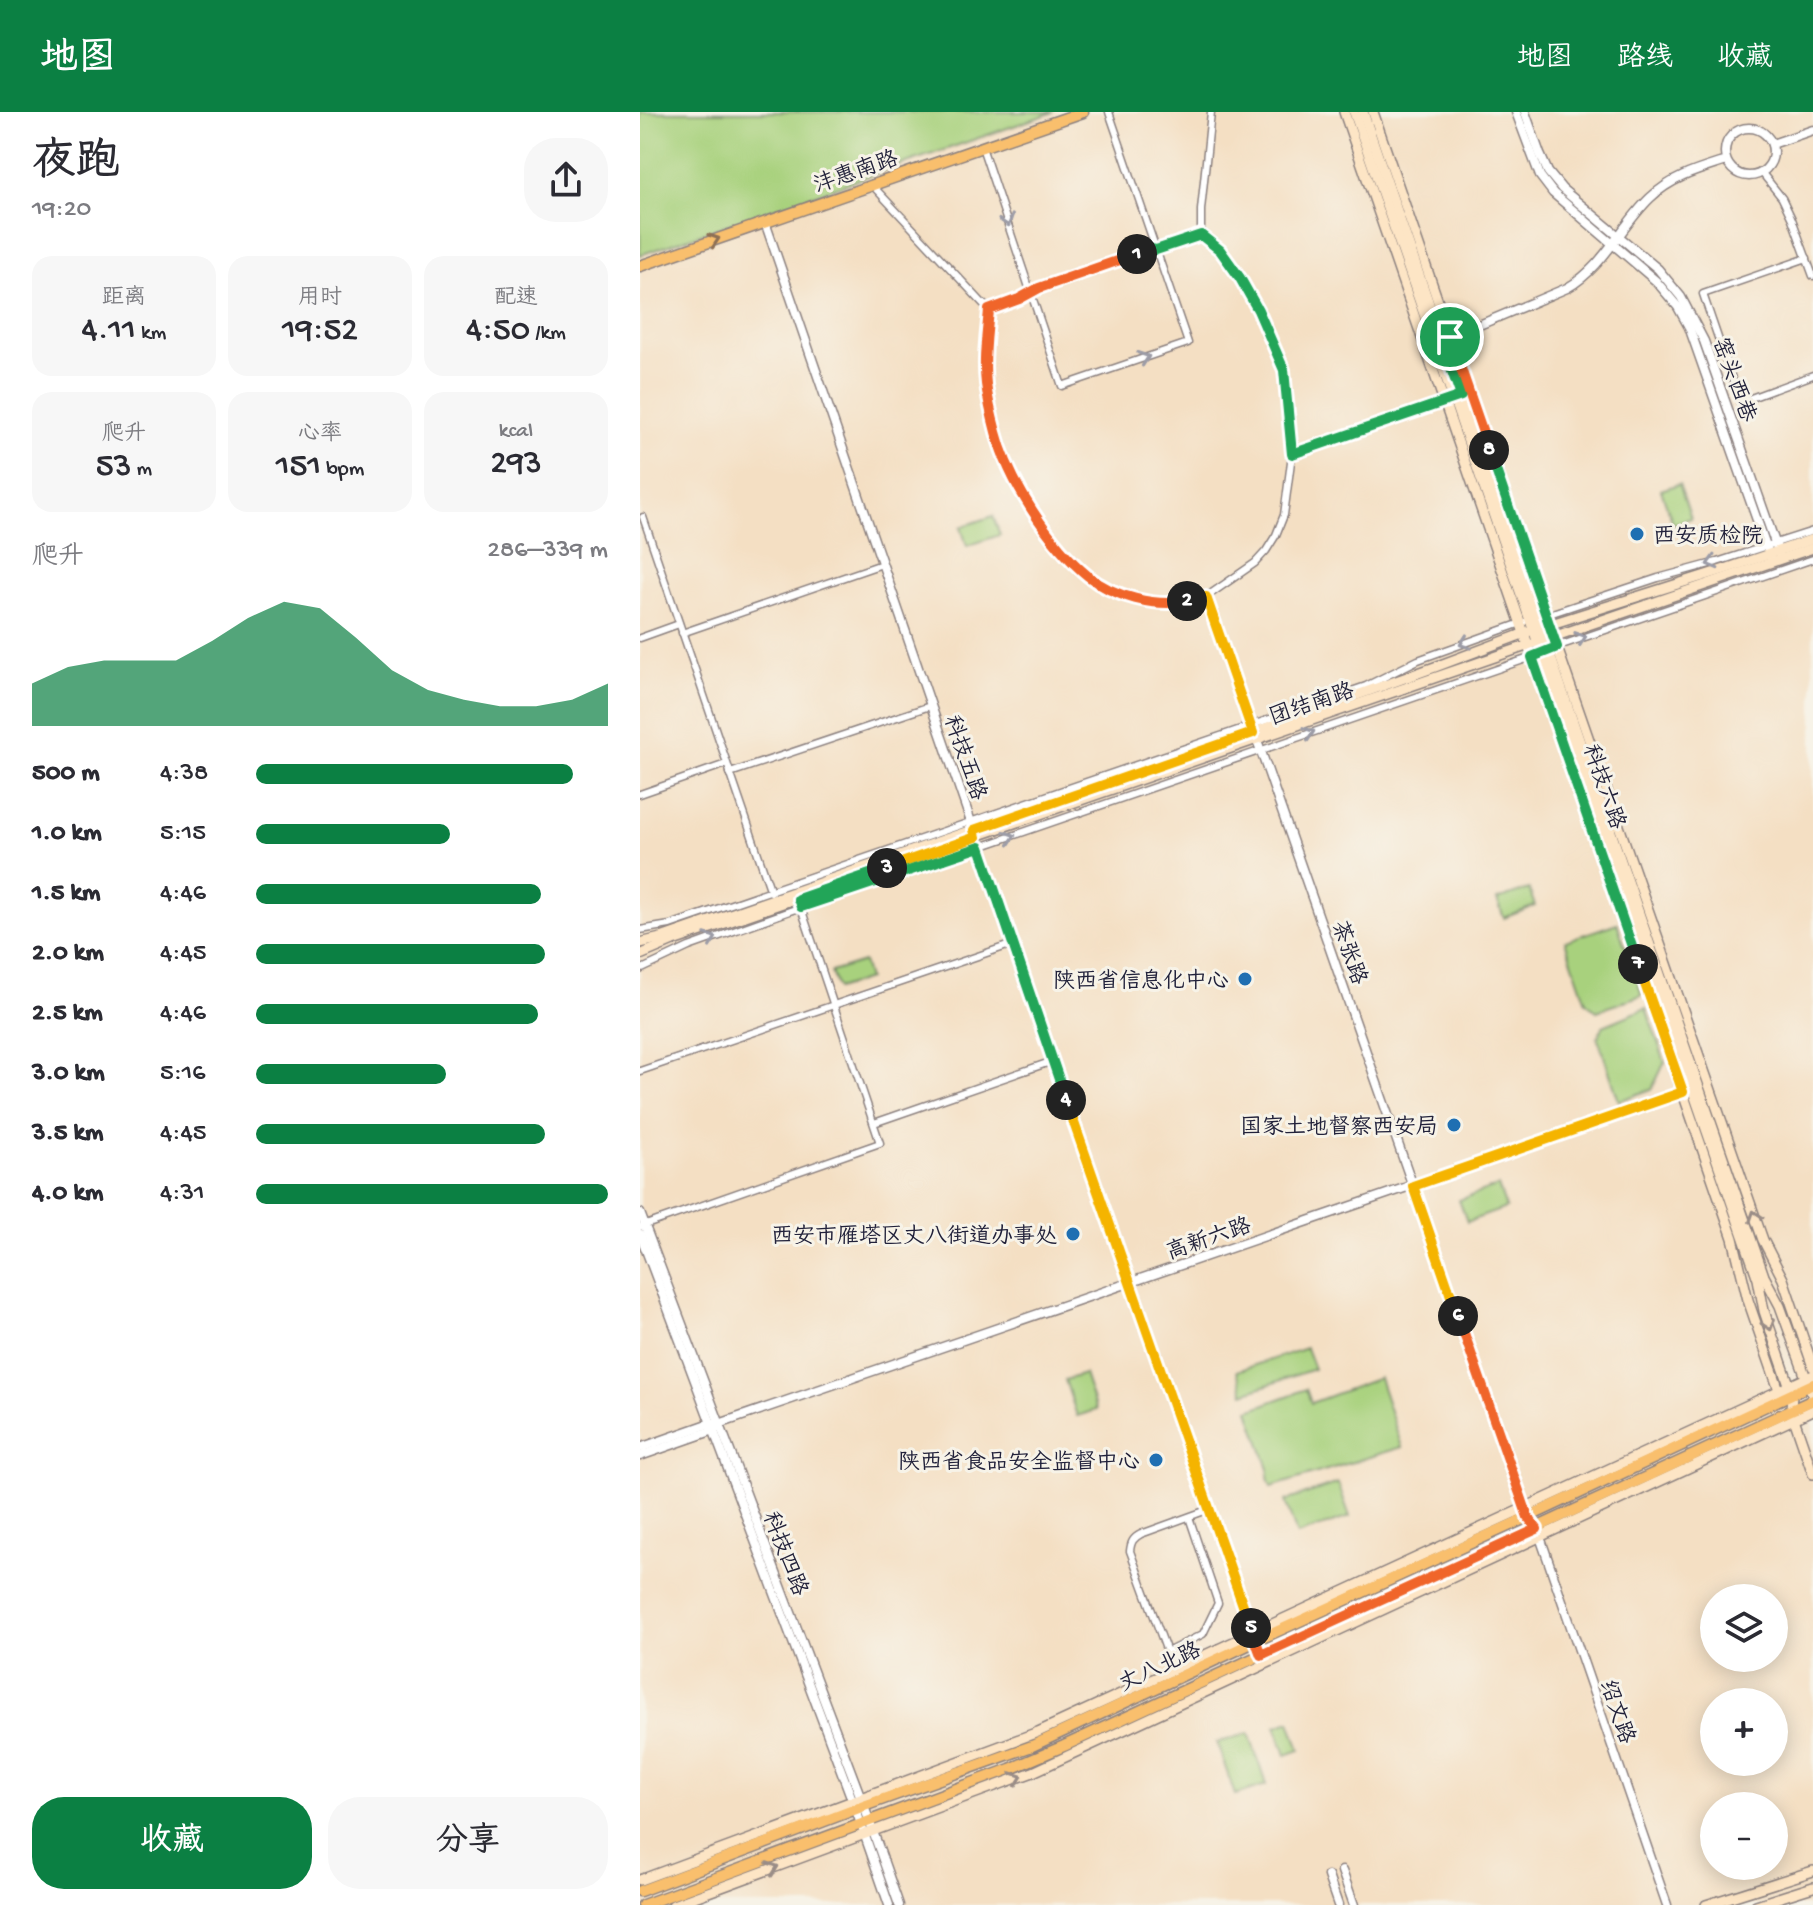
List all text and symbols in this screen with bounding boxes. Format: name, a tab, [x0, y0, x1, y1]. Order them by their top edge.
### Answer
text: 地图	[40, 39, 116, 83]
text: 地图	[1517, 43, 1573, 76]
text: 路线	[1617, 43, 1673, 76]
text: 收藏	[1717, 43, 1773, 76]
button: share	[524, 138, 608, 222]
text: 夜跑	[32, 139, 120, 191]
street label: 沣惠南路	[810, 145, 902, 200]
text: 19:20	[32, 195, 91, 226]
one-way arrow	[997, 213, 1013, 227]
one-way arrow	[706, 233, 720, 250]
pin: 1	[1117, 234, 1157, 274]
text: 1	[1133, 241, 1141, 267]
text: 距离	[102, 286, 146, 312]
text: 用时	[298, 286, 342, 312]
text: 配速	[494, 286, 538, 312]
pin	[1416, 303, 1484, 371]
text: 4.11	[82, 312, 136, 352]
text: 19:52	[282, 312, 358, 352]
text: 4:50	[466, 312, 530, 352]
icon: arrive	[1428, 315, 1472, 359]
text: km	[136, 321, 166, 347]
text: /km	[530, 321, 566, 347]
street label: 窑头西巷	[1705, 334, 1760, 426]
one-way arrow	[1136, 352, 1150, 368]
text: kcal	[499, 419, 533, 445]
text: 爬升	[102, 422, 146, 448]
text: 心率	[298, 422, 342, 448]
pin: 8	[1469, 430, 1509, 470]
text: 8	[1483, 437, 1495, 463]
text: 293	[490, 445, 542, 485]
text: 53	[96, 448, 131, 488]
text: 151	[276, 448, 321, 488]
text: m	[131, 457, 152, 483]
text: bpm	[321, 457, 364, 483]
place label: 西安质检院	[1653, 524, 1763, 551]
marker: 西安质检院	[1628, 525, 1646, 543]
text: 286–339 m	[487, 536, 608, 567]
text: 爬升	[32, 543, 84, 574]
one-way arrow	[1706, 554, 1719, 570]
pin: 2	[1167, 581, 1207, 621]
text: 2	[1182, 588, 1192, 614]
one-way arrow	[1573, 632, 1587, 648]
one-way arrow	[1459, 633, 1473, 650]
street label: 团结南路	[1266, 677, 1358, 732]
street label: 科技五路	[937, 712, 992, 804]
one-way arrow	[1301, 726, 1315, 742]
street label: 科技六路	[1576, 741, 1631, 833]
text: 500 m	[32, 759, 100, 790]
text: 4:38	[160, 759, 208, 790]
text: 1.0 km	[32, 819, 102, 850]
text: 5:15	[160, 819, 206, 850]
one-way arrow	[1003, 830, 1017, 846]
pin: 3	[867, 848, 907, 888]
text: 3	[881, 855, 893, 881]
text: 1.5 km	[32, 879, 101, 910]
text: 4:46	[160, 879, 206, 910]
street label: 茶张路	[1324, 917, 1372, 989]
one-way arrow	[704, 932, 718, 948]
text: 2.0 km	[32, 939, 104, 970]
text: 4:45	[160, 939, 206, 970]
pin: 7	[1618, 944, 1658, 984]
text: 7	[1632, 951, 1644, 977]
place label: 陕西省信息化中心	[1053, 968, 1229, 996]
marker: 陕西省信息化中心	[1236, 970, 1254, 988]
text: 2.5 km	[32, 999, 103, 1030]
text: 4:46	[160, 999, 206, 1030]
text: 3.0 km	[32, 1059, 105, 1090]
text: 5:16	[160, 1059, 206, 1090]
pin: 4	[1046, 1080, 1086, 1120]
text: 4	[1061, 1087, 1071, 1113]
place label: 国家土地督察西安局	[1240, 1114, 1438, 1142]
marker: 国家土地督察西安局	[1445, 1116, 1463, 1134]
text: 3.5 km	[32, 1119, 104, 1150]
text: 4:45	[160, 1119, 206, 1150]
text: 4.0 km	[32, 1179, 103, 1210]
text: 4:31	[160, 1179, 204, 1210]
one-way arrow	[1748, 1210, 1764, 1224]
street label: 高新六路	[1163, 1212, 1255, 1267]
place label: 西安市雁塔区丈八街道办事处	[771, 1223, 1057, 1251]
marker: 西安市雁塔区丈八街道办事处	[1064, 1225, 1082, 1243]
pin: 6	[1438, 1296, 1478, 1336]
text: 6	[1452, 1303, 1464, 1329]
one-way arrow	[1759, 1317, 1775, 1331]
place label: 陕西省食品安全监督中心	[898, 1449, 1140, 1477]
marker: 陕西省食品安全监督中心	[1147, 1451, 1165, 1469]
street label: 科技四路	[755, 1508, 813, 1600]
map controls	[1700, 1584, 1788, 1880]
button: layers	[1700, 1584, 1788, 1672]
pin: 5	[1231, 1608, 1271, 1648]
text: 5	[1245, 1615, 1257, 1641]
street label: 丈八北路	[1114, 1636, 1206, 1699]
street label: 绍文路	[1592, 1676, 1640, 1748]
button: +	[1700, 1688, 1788, 1776]
one-way arrow	[1009, 1771, 1023, 1788]
button: −	[1700, 1792, 1788, 1880]
button: 收藏	[32, 1797, 312, 1889]
button: 分享	[328, 1797, 608, 1889]
one-way arrow	[765, 1862, 779, 1878]

